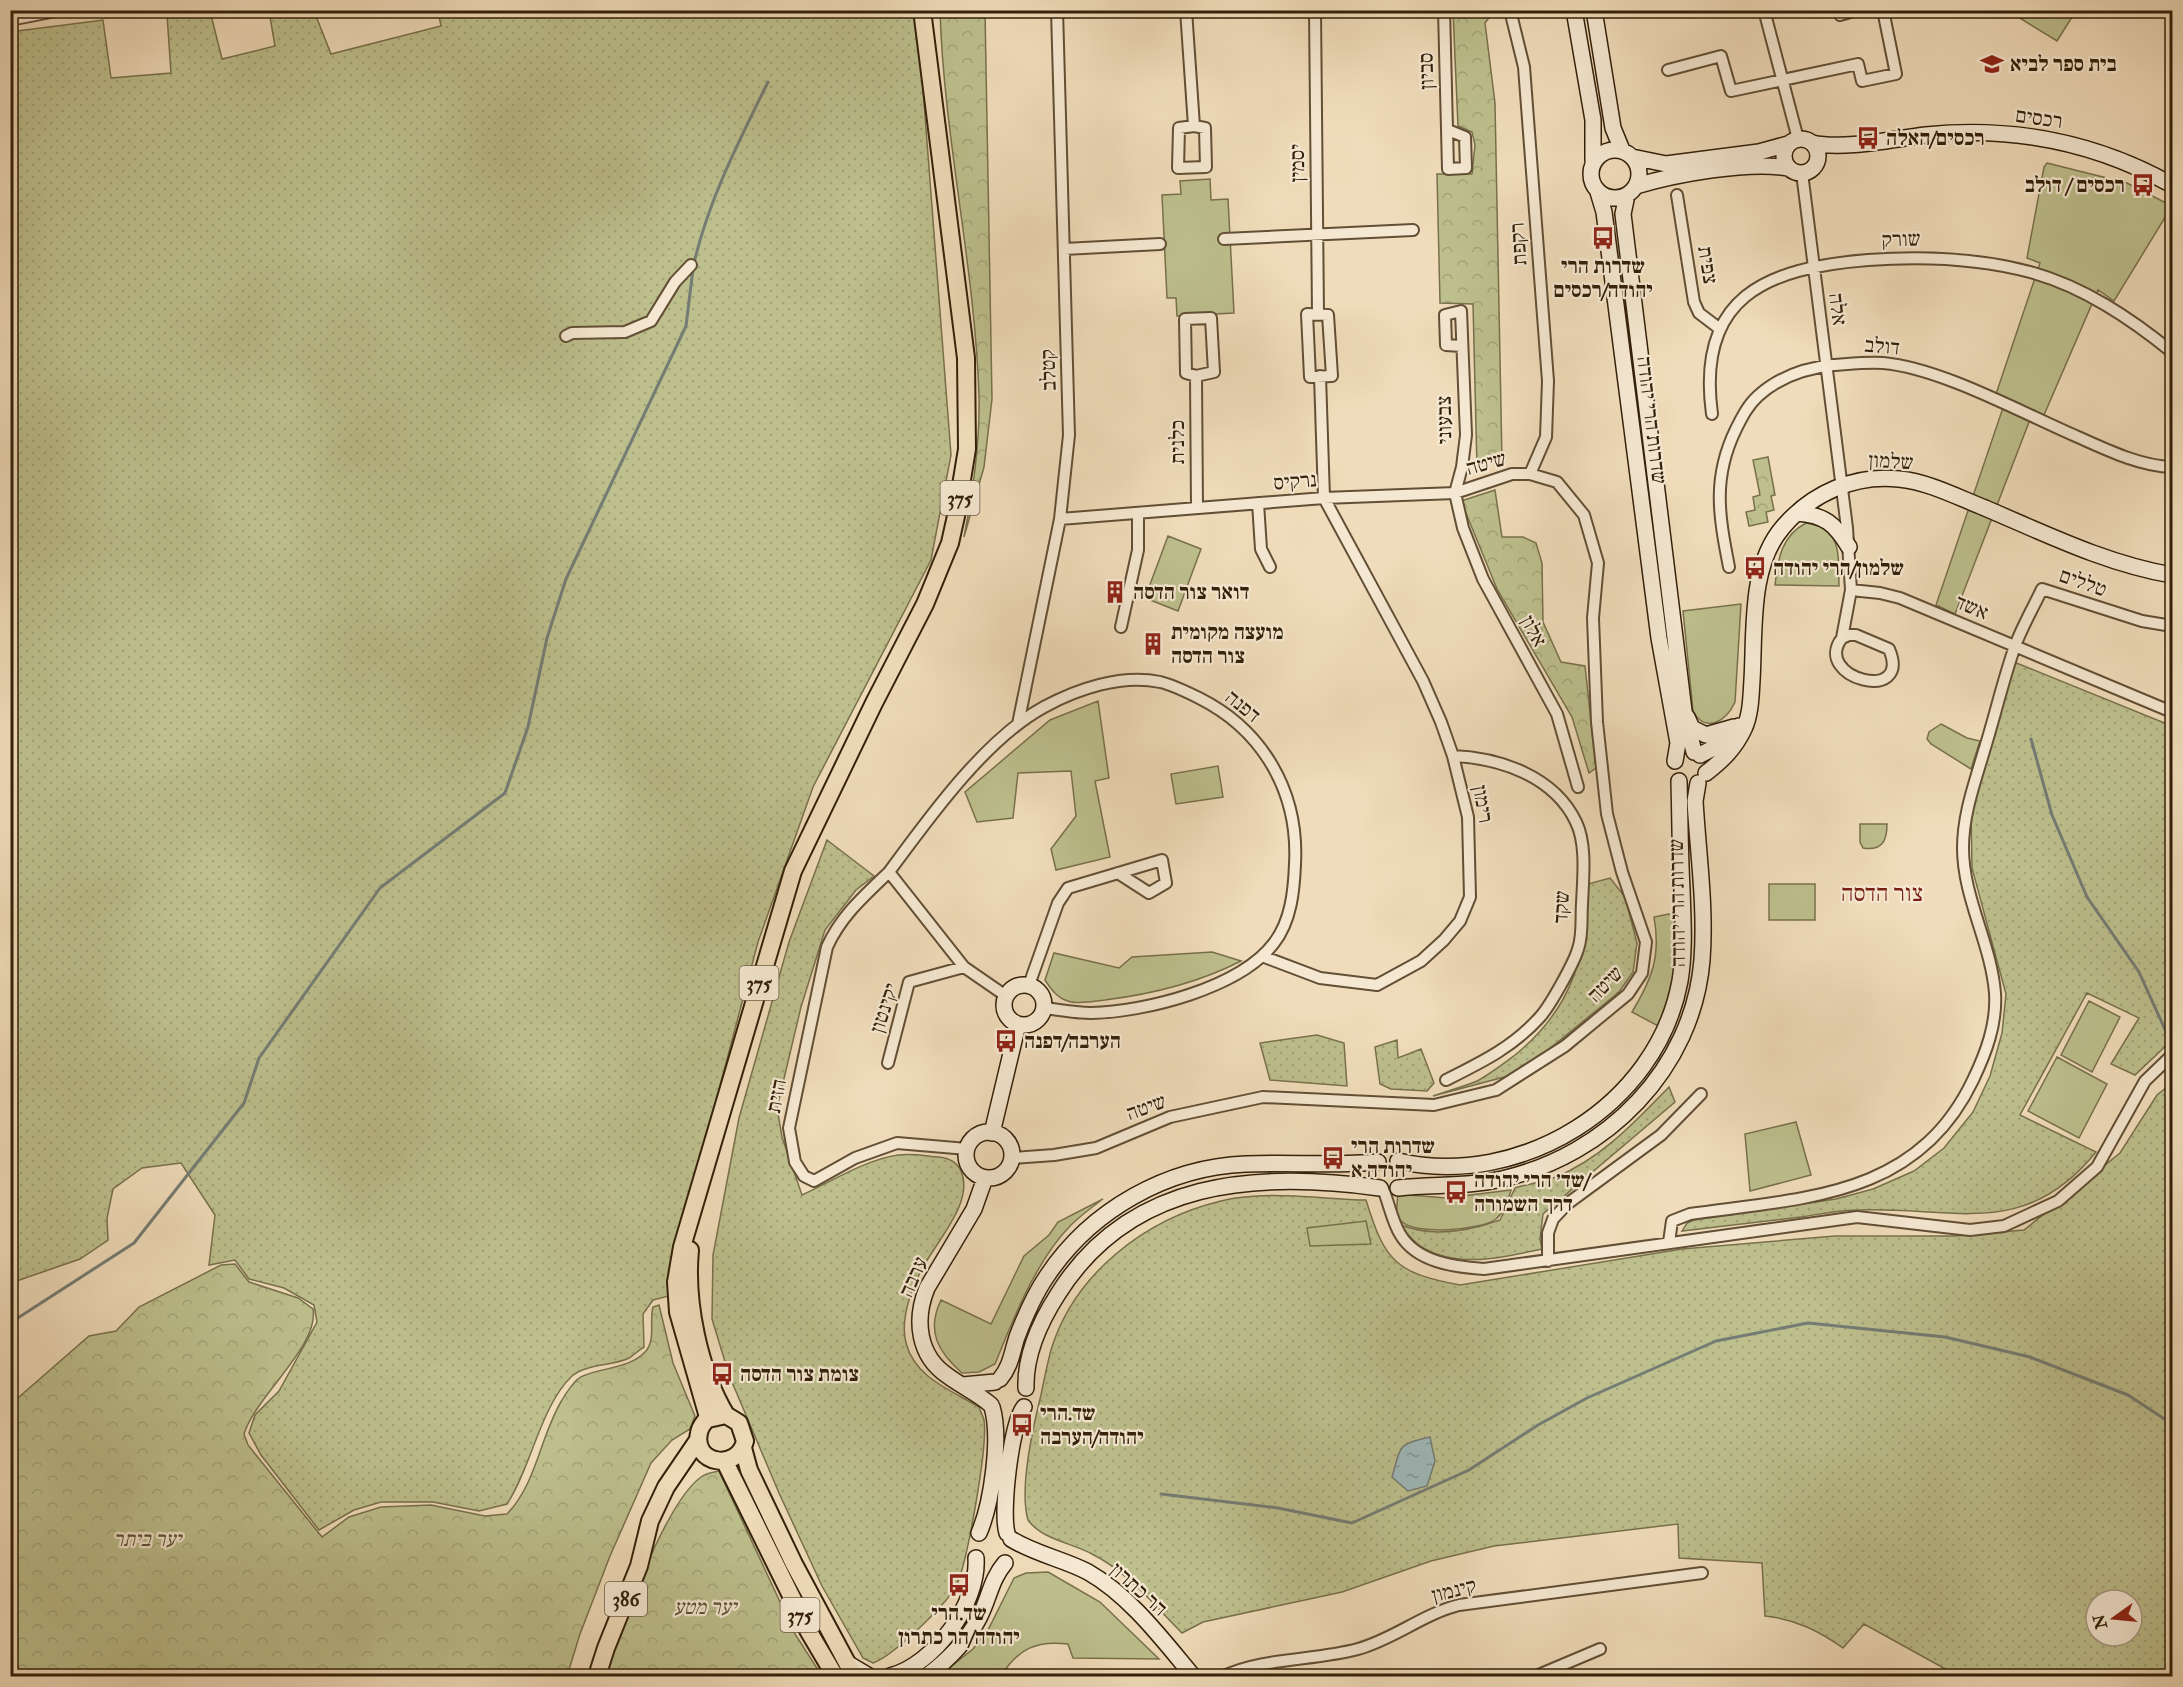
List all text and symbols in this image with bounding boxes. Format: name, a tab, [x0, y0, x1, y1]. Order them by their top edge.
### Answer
school or university icon: בית ספר לביא	[1979, 51, 2005, 77]
place label: בית ספר לביא	[2010, 51, 2117, 78]
street label: סביון	[1412, 52, 1441, 90]
street label: רכסים	[2013, 102, 2064, 135]
bus stop icon: רכסים/האלה	[1855, 125, 1881, 151]
place label: רכסים/האלה	[1886, 125, 1985, 152]
street label: יסמין	[1284, 143, 1311, 182]
place label: רכסים / דולב	[2025, 172, 2125, 199]
bus stop icon: רכסים / דולב	[2130, 172, 2156, 198]
street label: רקפת	[1504, 222, 1533, 266]
bus stop icon: שדרות הרי יהודה/רכסים	[1590, 225, 1616, 251]
street label: שורק	[1881, 225, 1921, 254]
street label: צפית	[1691, 244, 1724, 286]
place label: שדרות הרי יהודה/רכסים	[1553, 253, 1653, 304]
street label: אלה	[1822, 291, 1853, 327]
street label: דולב	[1863, 331, 1901, 361]
street label: קטלב	[1034, 349, 1063, 391]
street label: שדרות הרי יהודה	[1630, 355, 1673, 486]
street label: צבעוני	[1431, 395, 1458, 445]
street label: כלנית	[1164, 420, 1191, 464]
street label: שיטה	[1463, 445, 1510, 482]
street label: שלמון	[1868, 447, 1914, 476]
street label: נרקיס	[1272, 466, 1318, 497]
road number: 375	[940, 481, 980, 515]
bus stop icon: שלמון/הרי יהודה	[1742, 555, 1768, 581]
place label: שלמון/הרי יהודה	[1773, 555, 1904, 582]
street label: טללים	[2055, 562, 2110, 603]
building icon: דואר צור הדסה	[1102, 579, 1128, 605]
place label: דואר צור הדסה	[1133, 579, 1250, 606]
street label: אשד	[1951, 588, 1992, 626]
street label: אלון	[1514, 611, 1553, 652]
place label: מועצה מקומית צור הדסה	[1171, 619, 1284, 670]
building icon: מועצה מקומית צור הדסה	[1140, 631, 1166, 657]
street label: דפנה	[1219, 684, 1266, 729]
street label: רימון	[1466, 783, 1499, 825]
street label: שדרות הרי יהודה	[1663, 838, 1692, 968]
district label: צור הדסה	[1841, 878, 1923, 909]
street label: שקד	[1547, 890, 1576, 924]
street label: שיטה	[1581, 960, 1629, 1008]
road number: 375	[740, 966, 778, 1000]
street label: יקינטון	[864, 980, 905, 1036]
bus stop icon: הערבה/דפנה	[993, 1028, 1019, 1054]
place label: הערבה/דפנה	[1024, 1028, 1121, 1055]
street label: הזית	[760, 1077, 793, 1115]
street label: שיטה	[1122, 1088, 1170, 1127]
place label: שדרות הרי יהודה א	[1351, 1133, 1435, 1184]
bus stop icon: שדרות הרי יהודה א	[1320, 1145, 1346, 1171]
place label: שד׳ הרי יהודה/ דרך השמורה	[1474, 1167, 1592, 1218]
bus stop icon: שד׳ הרי יהודה/ דרך השמורה	[1443, 1179, 1469, 1205]
street label: ערבה	[893, 1253, 934, 1302]
bus stop icon: צומת צור הדסה	[709, 1361, 735, 1387]
place label: צומת צור הדסה	[740, 1361, 859, 1388]
place label: שד.הרי יהודה/הערבה	[1040, 1400, 1144, 1451]
bus stop icon: שד.הרי יהודה/הערבה	[1009, 1412, 1035, 1438]
park label: יער ביתר	[113, 1526, 183, 1553]
street label: הר כתרון	[1104, 1557, 1173, 1622]
bus stop icon: שד.הרי יהודה/הר כתרון	[946, 1572, 972, 1598]
street label: קינמון	[1429, 1572, 1479, 1609]
road number: 386	[605, 1582, 647, 1616]
north arrow	[2084, 1588, 2144, 1648]
park label: יער מטע	[674, 1594, 739, 1621]
road number: 375	[780, 1598, 820, 1632]
place label: שד.הרי יהודה/הר כתרון	[898, 1600, 1020, 1651]
text: N	[2089, 1611, 2112, 1632]

